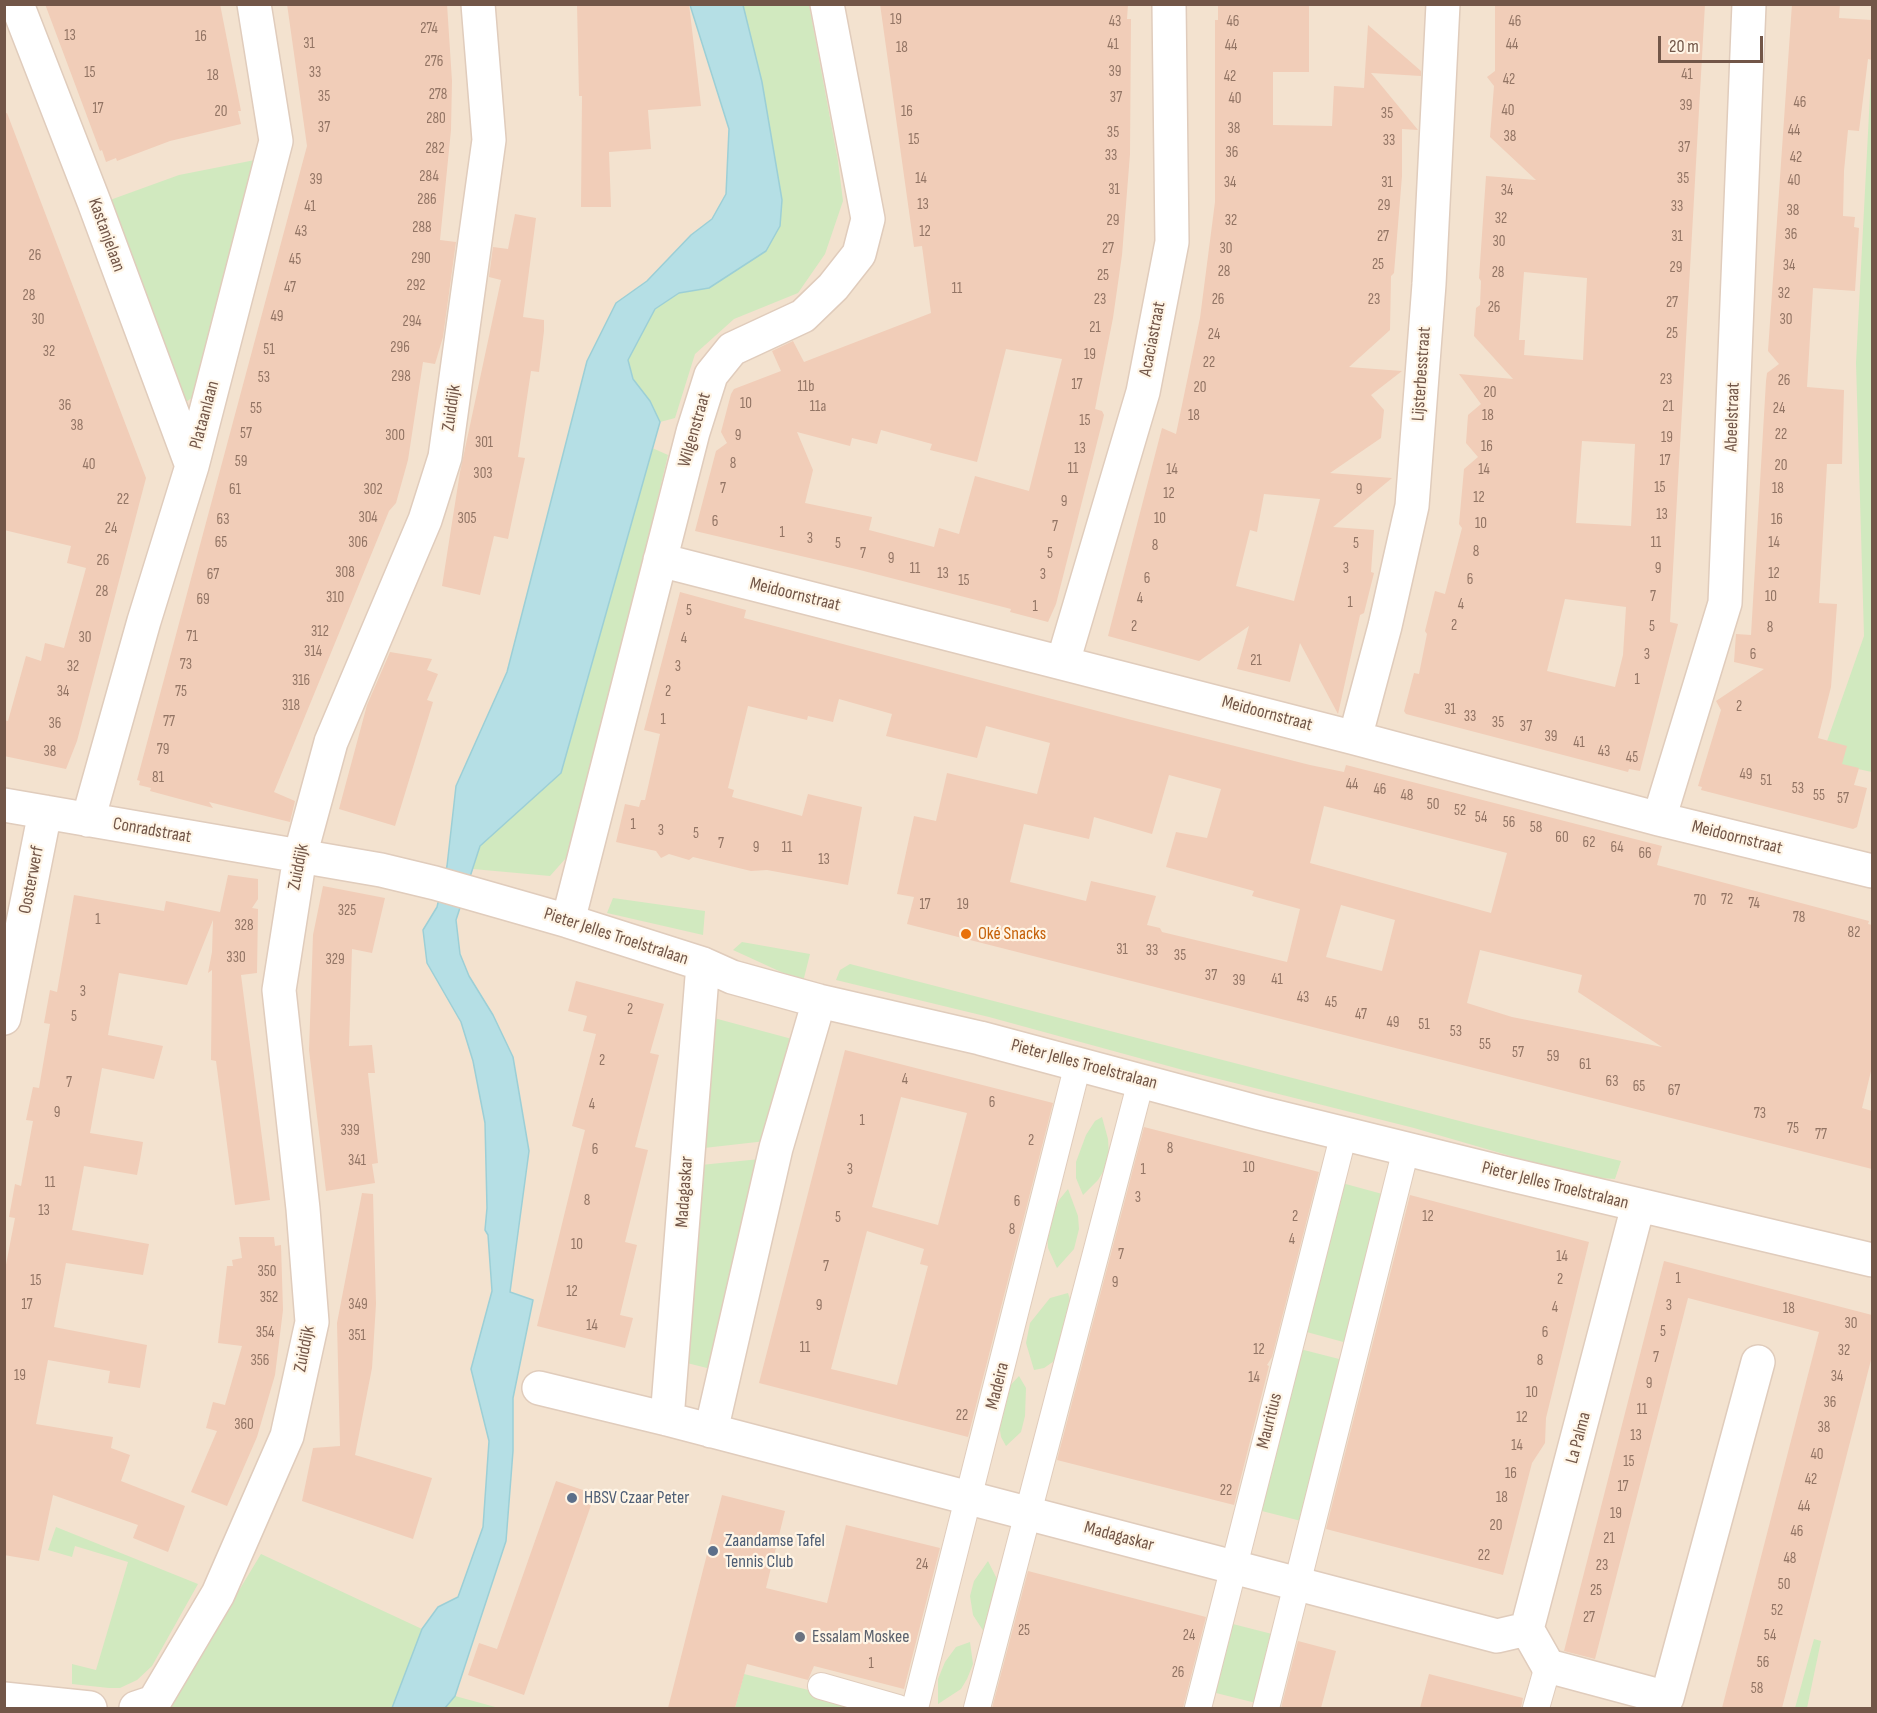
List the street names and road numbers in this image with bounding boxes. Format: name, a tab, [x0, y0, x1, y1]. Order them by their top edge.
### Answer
street label: Kastanjelaan	[83, 195, 129, 275]
street label: Acaciastraat	[1135, 300, 1171, 378]
street label: Lijsterbesstraat	[1408, 326, 1436, 422]
street label: Plataanlaan	[186, 379, 224, 451]
street label: Abeelstraat	[1721, 382, 1745, 452]
street label: Zuiddijk	[438, 383, 466, 433]
street label: Wilgenstraat	[674, 390, 716, 470]
street label: Meidoornstraat	[747, 573, 843, 617]
street label: Meidoornstraat	[1219, 692, 1315, 736]
street label: Conradstraat	[111, 813, 193, 849]
street label: Meidoornstraat	[1689, 816, 1785, 860]
street label: Zuiddijk	[284, 842, 314, 892]
street label: Oosterwerf	[15, 844, 49, 916]
street label: Pieter Jelles Troelstralaan	[541, 903, 691, 971]
street label: Pieter Jelles Troelstralaan	[1009, 1035, 1159, 1095]
street label: Madagaskar	[672, 1156, 698, 1228]
street label: Pieter Jelles Troelstralaan	[1479, 1157, 1631, 1215]
street label: Zuiddijk	[290, 1324, 320, 1374]
street label: Madeira	[982, 1360, 1014, 1412]
street label: Mauritius	[1253, 1391, 1287, 1451]
street label: La Palma	[1562, 1410, 1596, 1466]
street label: Madagaskar	[1082, 1517, 1156, 1557]

